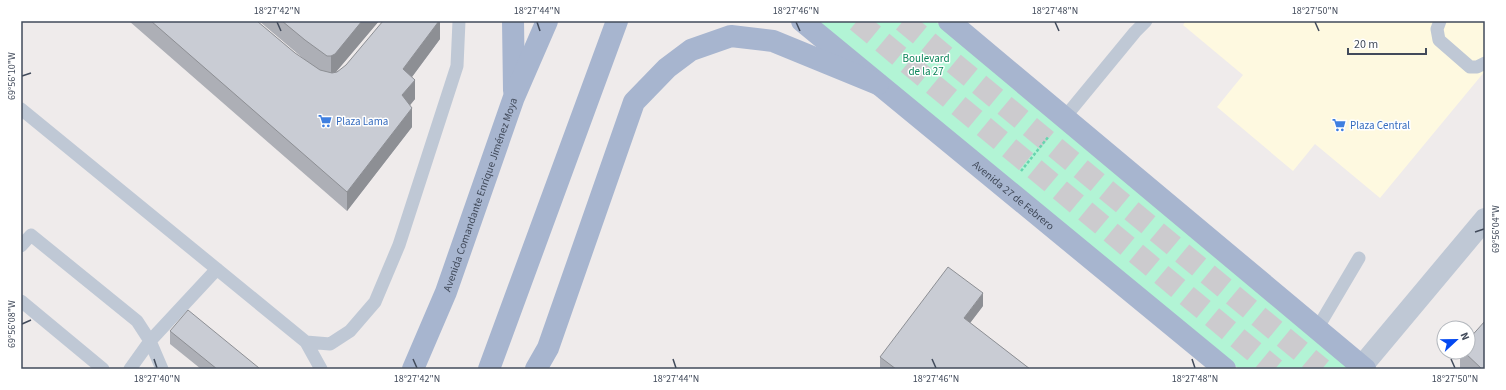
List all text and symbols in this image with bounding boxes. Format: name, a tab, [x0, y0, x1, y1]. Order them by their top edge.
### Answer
text: 18°27'42"N	[254, 4, 300, 18]
text: 18°27'44"N	[514, 4, 560, 18]
text: 18°27'46"N	[773, 4, 819, 18]
text: 18°27'48"N	[1032, 4, 1078, 18]
text: 18°27'50"N	[1292, 4, 1338, 18]
scale bar	[1348, 30, 1426, 56]
text: 20 m	[1354, 36, 1378, 53]
park label: Boulevard de la 27	[902, 51, 950, 79]
text: 69°56'10"W	[5, 52, 19, 100]
street label: Avenida Comandante Enrique Jiménez Moya	[439, 96, 521, 294]
supermarket icon: Plaza Lama	[317, 113, 333, 129]
place label: Plaza Lama	[336, 114, 388, 129]
supermarket icon: Plaza Central	[1331, 117, 1347, 133]
place label: Plaza Central	[1350, 118, 1410, 133]
street label: Avenida 27 de Febrero	[970, 157, 1058, 233]
text: 69°56'04"W	[1489, 205, 1503, 253]
text: 69°56'08"W	[5, 300, 19, 348]
north arrow	[1436, 320, 1476, 360]
text: N	[1456, 330, 1473, 343]
text: 18°27'40"N	[134, 372, 180, 386]
text: 18°27'42"N	[394, 372, 440, 386]
text: 18°27'44"N	[653, 372, 699, 386]
text: 18°27'46"N	[913, 372, 959, 386]
text: 18°27'48"N	[1172, 372, 1218, 386]
text: 18°27'50"N	[1432, 372, 1478, 386]

